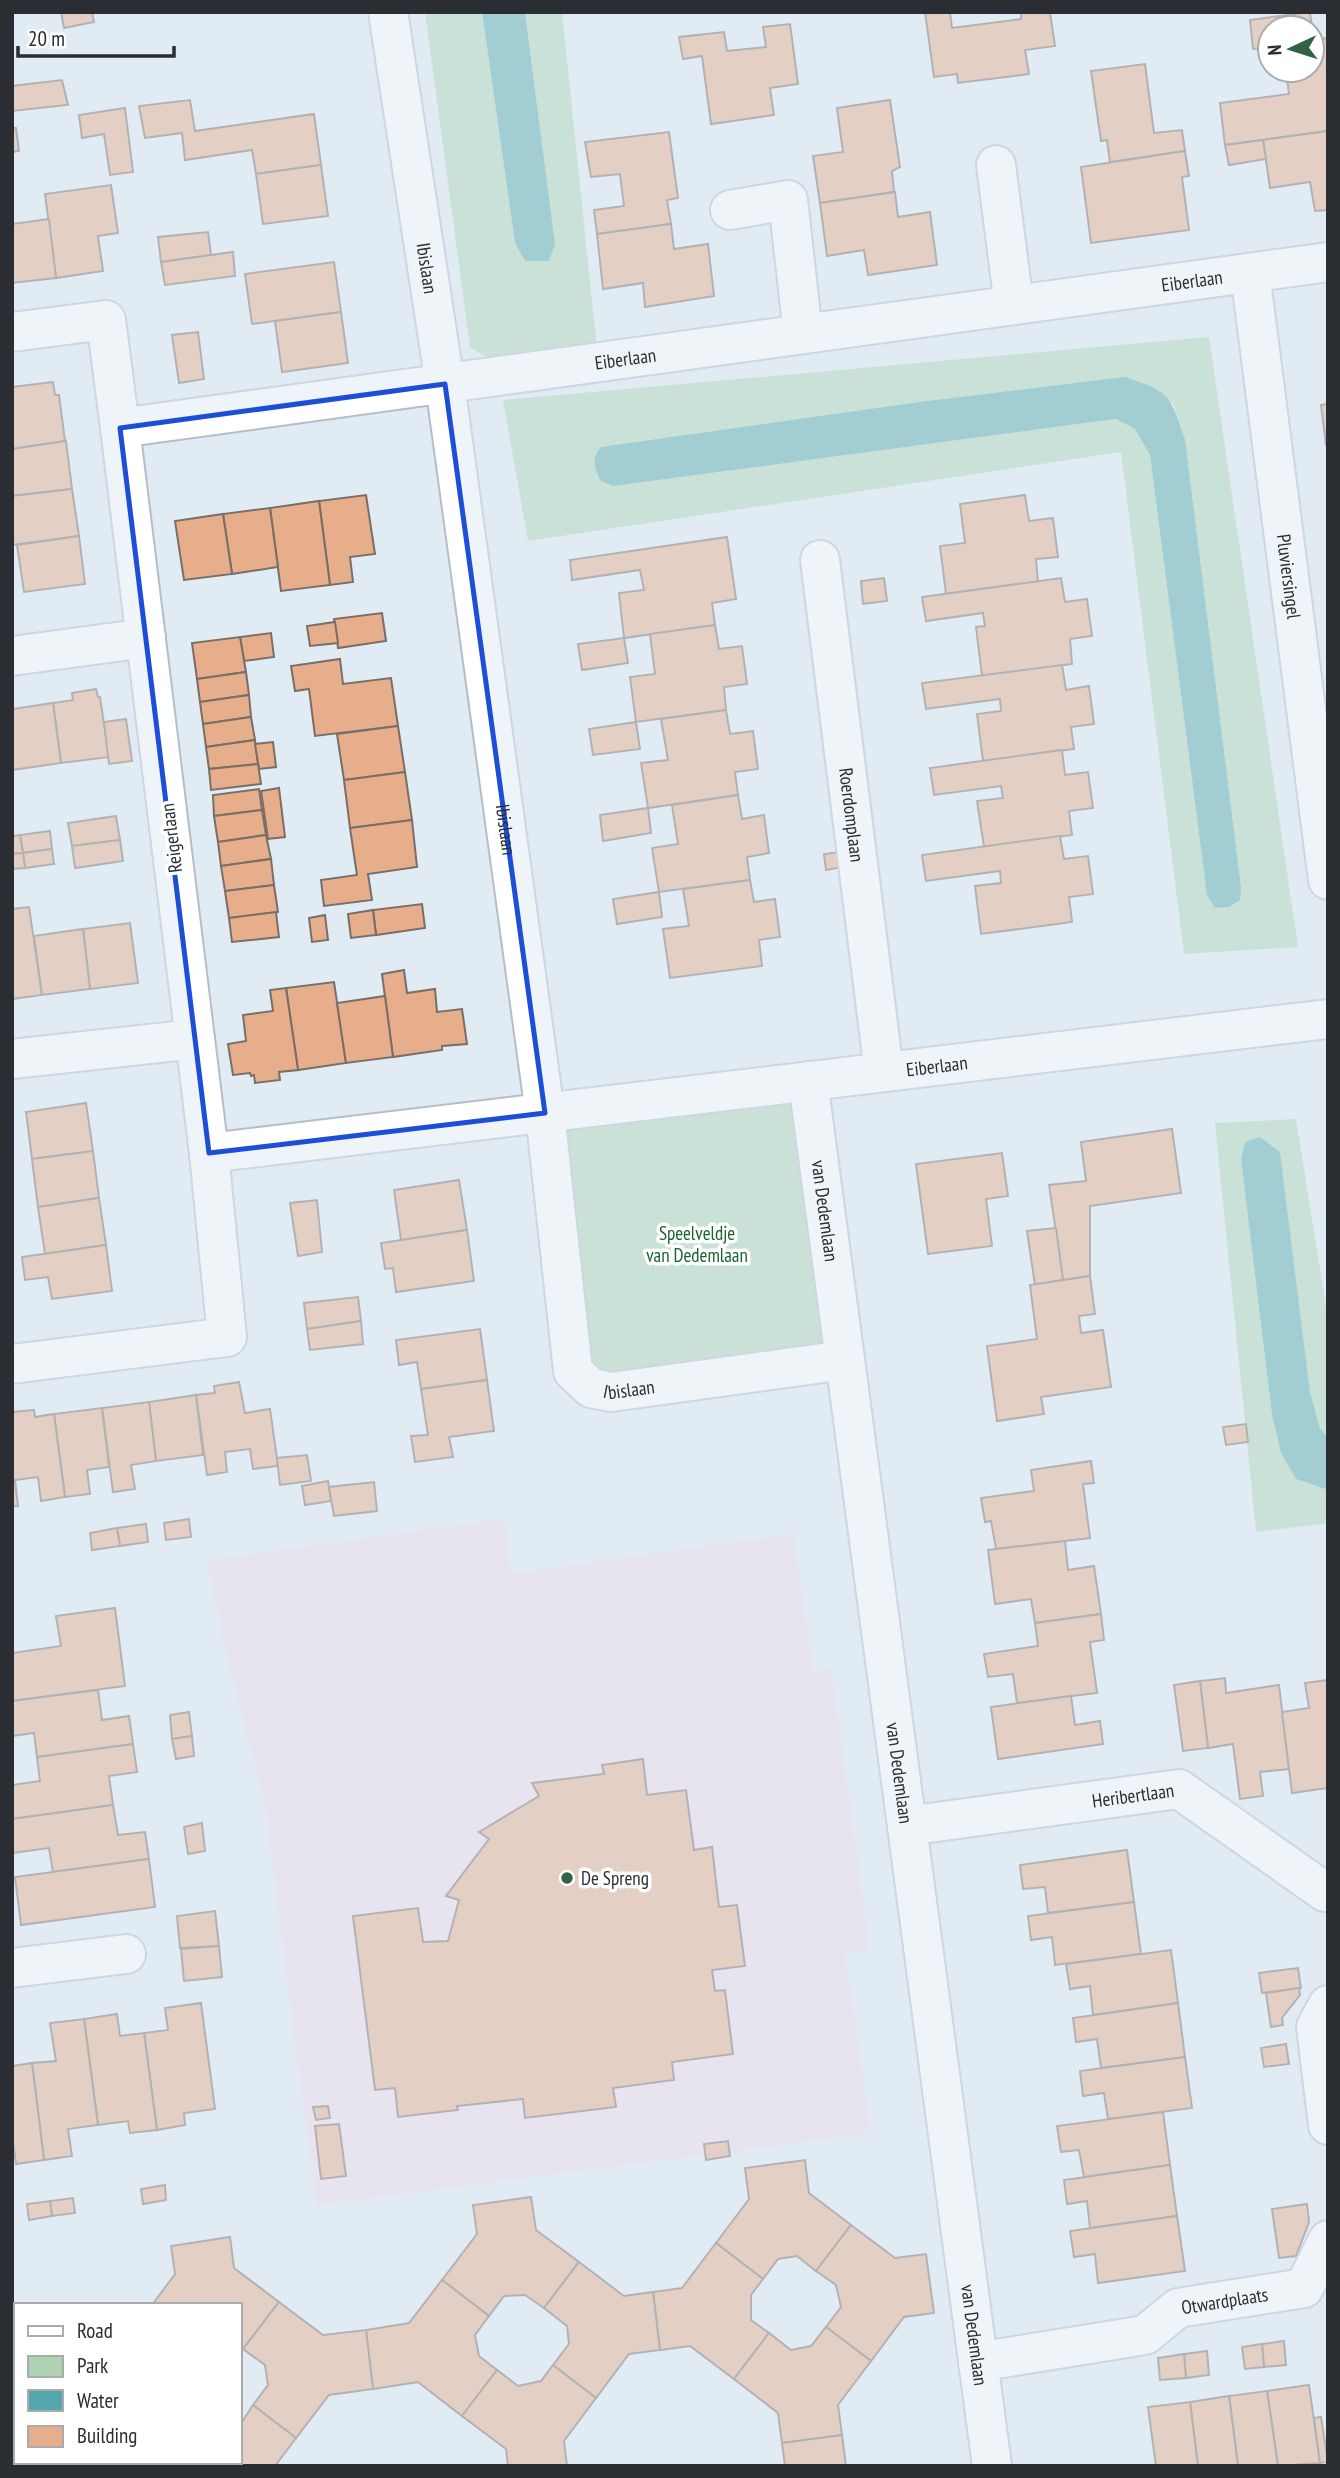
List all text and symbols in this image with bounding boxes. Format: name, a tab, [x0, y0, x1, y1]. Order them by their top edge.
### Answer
scale bar	[18, 14, 173, 58]
north arrow	[1256, 14, 1326, 84]
text: 20 m	[28, 25, 65, 52]
text: N	[1262, 44, 1286, 56]
street label: Ibislaan	[411, 241, 443, 295]
street label: Eiberlaan	[1160, 265, 1224, 297]
street label: Eiberlaan	[593, 342, 657, 375]
street label: Pluviersingel	[1272, 533, 1306, 621]
street label: Roerdomplaan	[834, 767, 870, 864]
street label: Reigerlaan	[155, 802, 187, 874]
street label: Ibislaan	[491, 802, 521, 857]
street label: Eiberlaan	[905, 1050, 969, 1081]
street label: van Dedemlaan	[807, 1159, 844, 1263]
park label: Speelveldje van Dedemlaan	[646, 1221, 748, 1267]
street label: Ibislaan	[601, 1374, 656, 1404]
street label: van Dedemlaan	[881, 1721, 919, 1825]
street label: Heribertlaan	[1090, 1778, 1175, 1813]
place label: De Spreng	[581, 1866, 649, 1890]
marker: De Spreng	[559, 1870, 575, 1886]
street label: Otwardplaats	[1179, 2282, 1270, 2319]
street label: van Dedemlaan	[956, 2283, 993, 2387]
legend	[14, 2303, 242, 2464]
text: Road	[77, 2317, 113, 2344]
text: Park	[77, 2352, 108, 2379]
text: Water	[77, 2387, 119, 2414]
text: Building	[77, 2422, 137, 2449]

